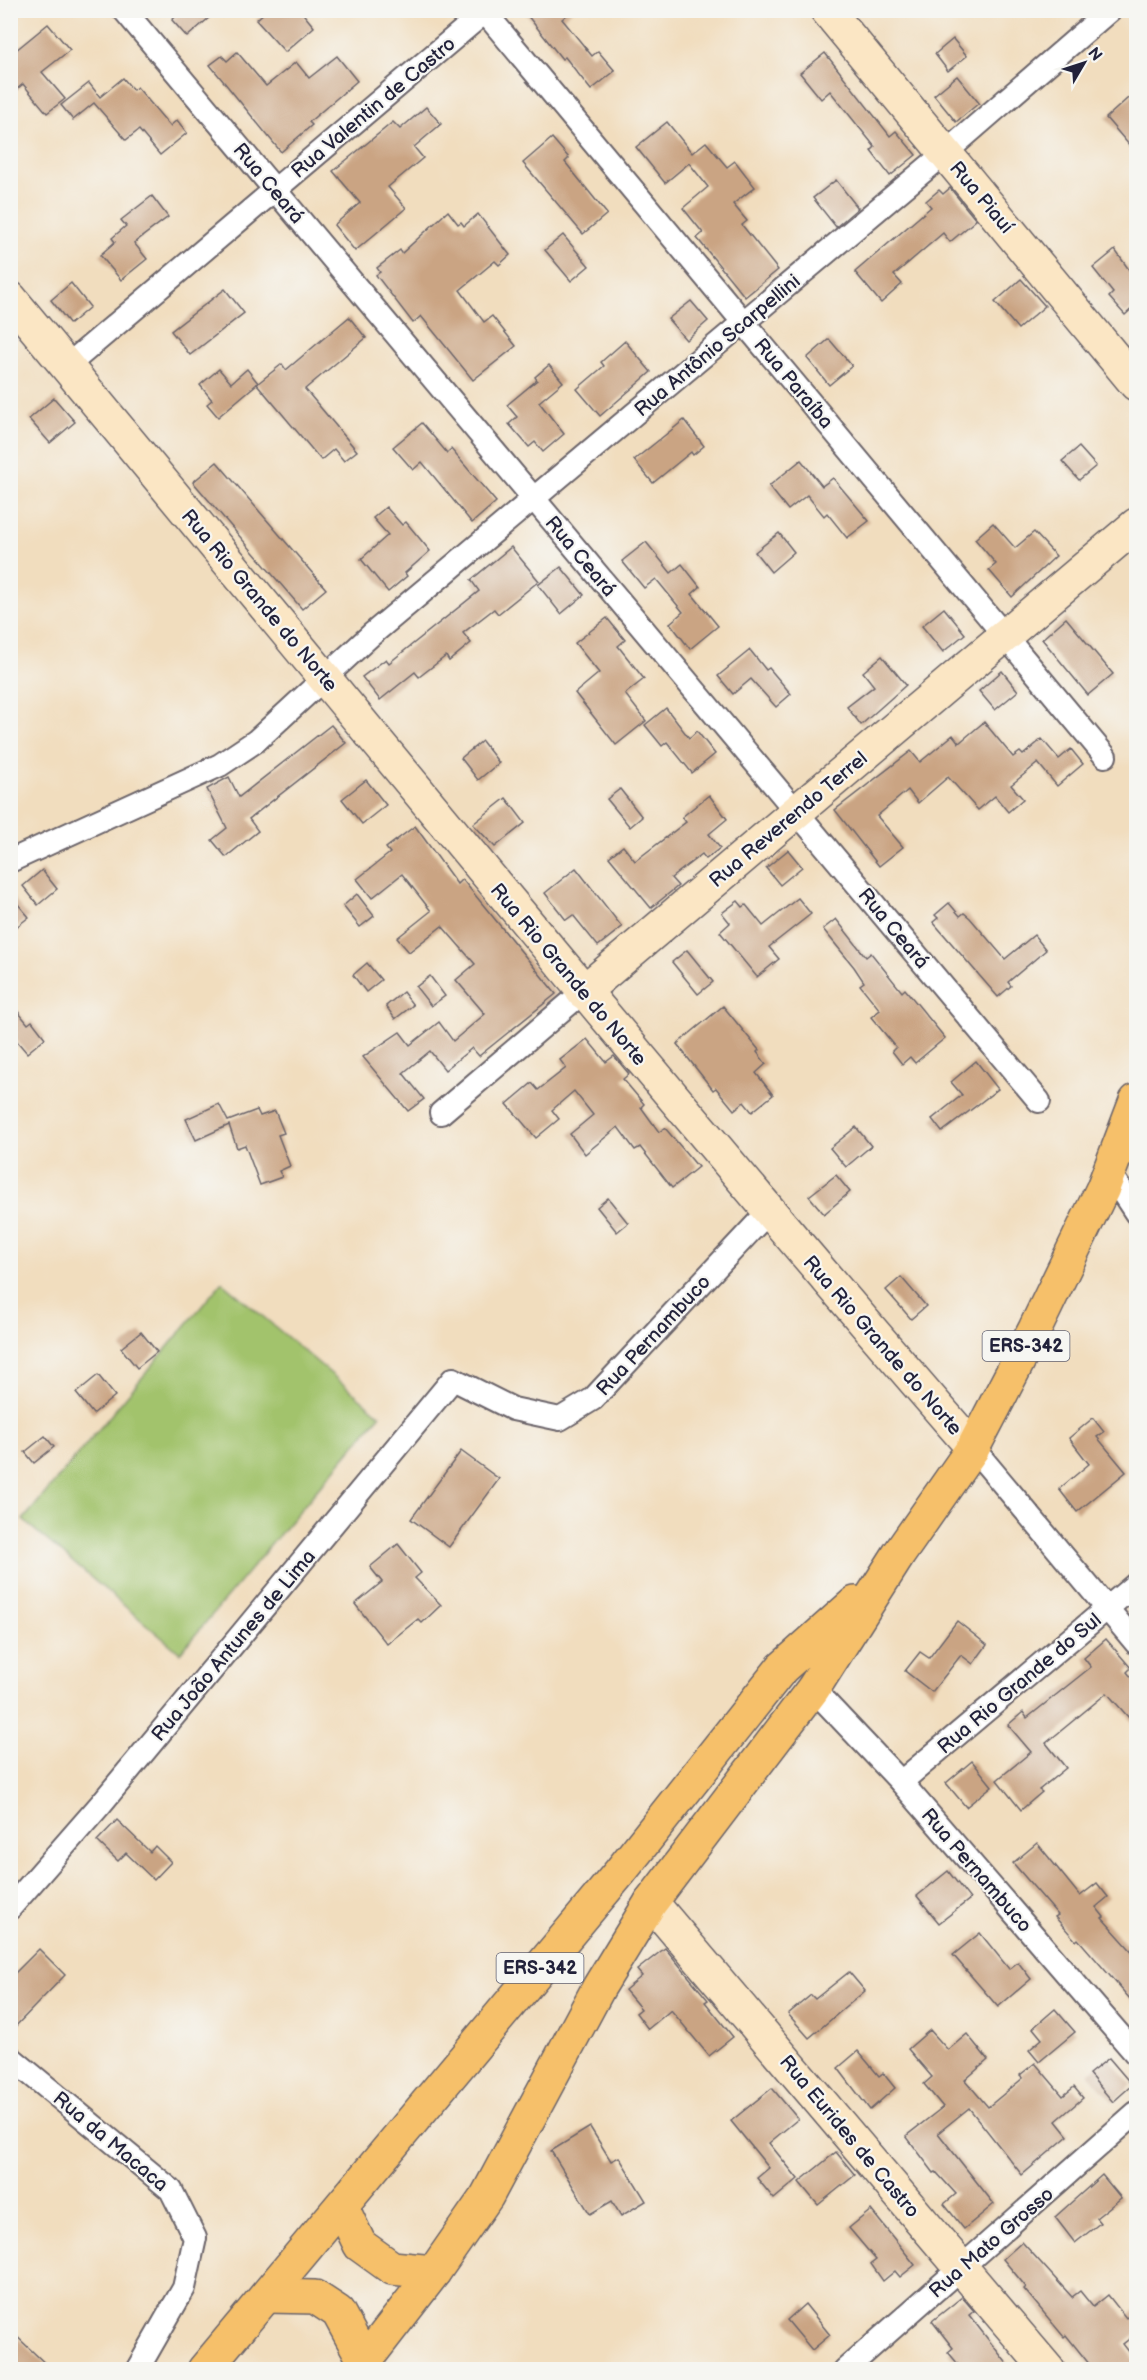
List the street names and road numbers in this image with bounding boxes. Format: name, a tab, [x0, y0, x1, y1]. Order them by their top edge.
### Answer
street label: Rua Valentin de Castro	[287, 32, 461, 184]
street label: Rua Ceará	[228, 139, 309, 229]
street label: Rua Piauí	[944, 157, 1018, 239]
street label: Rua Antônio Scarpellini	[630, 269, 805, 422]
street label: Rua Paraíba	[748, 334, 838, 434]
street label: Rua Rio Grande do Norte	[176, 505, 343, 697]
street label: Rua Ceará	[540, 512, 621, 602]
street label: Rua Reverendo Terrel	[705, 747, 873, 893]
street label: Rua Rio Grande do Norte	[485, 879, 652, 1071]
street label: Rua Ceará	[853, 884, 934, 974]
street label: Rua Rio Grande do Norte	[798, 1251, 967, 1441]
street label: Rua Pernambuco	[592, 1270, 716, 1401]
road number: ERS-342	[982, 1331, 1070, 1361]
street label: Rua João Antunes de Lima	[147, 1545, 321, 1746]
street label: Rua Rio Grande do Sul	[933, 1608, 1106, 1759]
street label: Rua Pernambuco	[916, 1804, 1037, 1938]
road number: ERS-342	[496, 1953, 584, 1983]
street label: Rua Eurides de Castro	[774, 2050, 924, 2223]
street label: Rua da Macaca	[48, 2087, 173, 2197]
street label: Rua Mato Grosso	[924, 2182, 1059, 2303]

